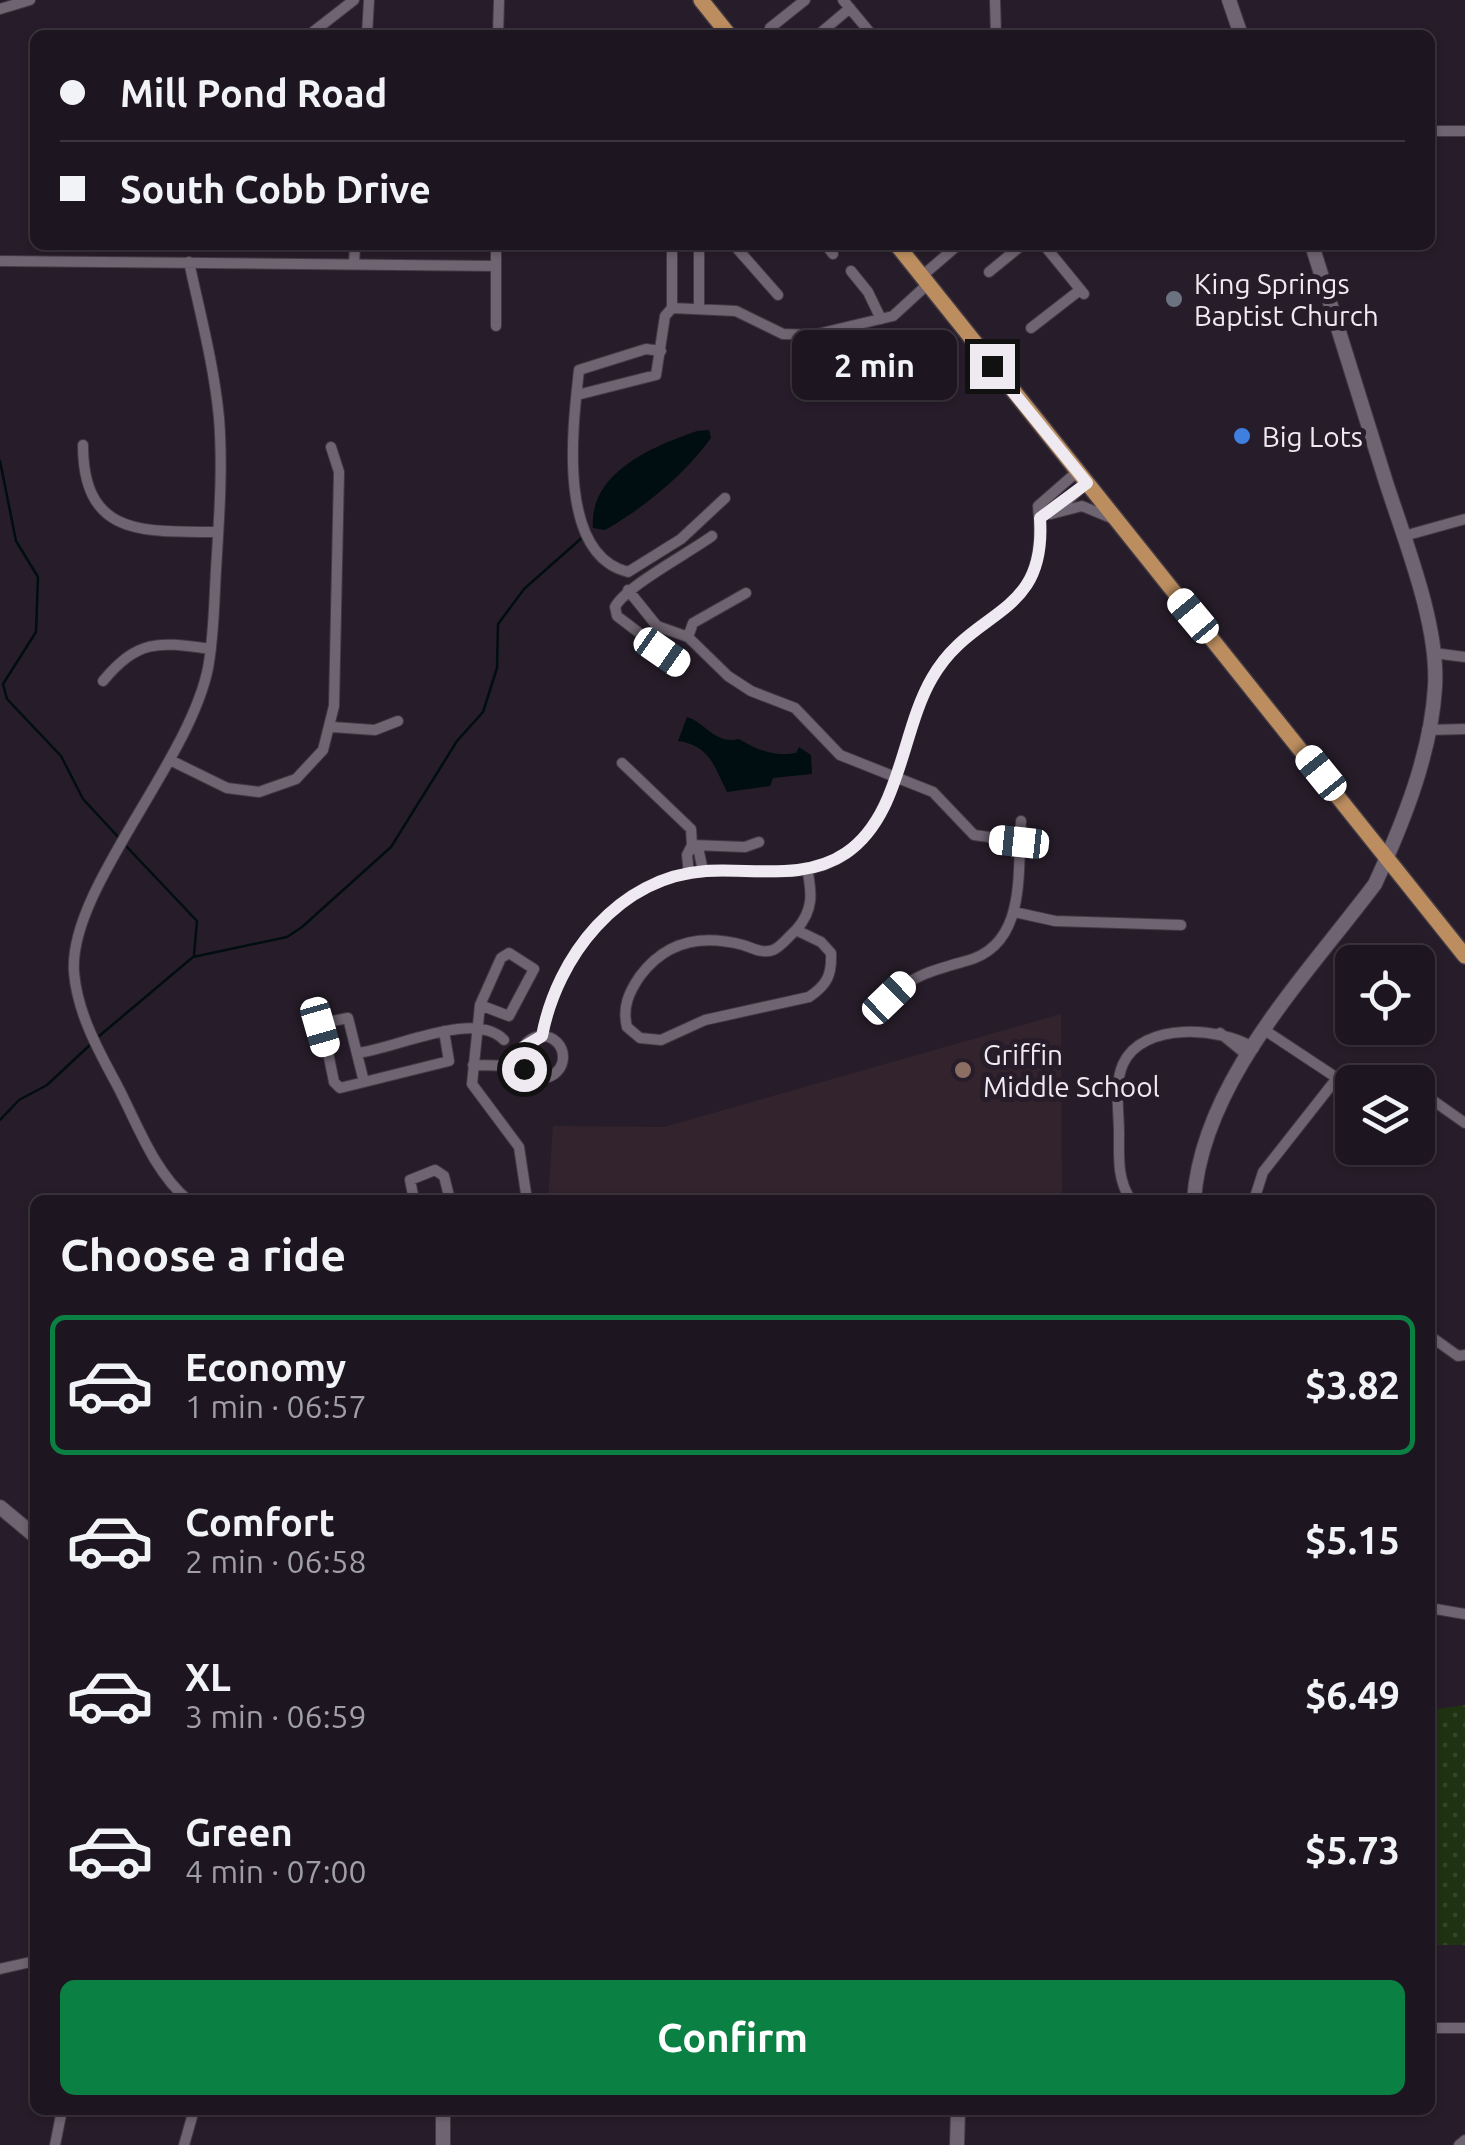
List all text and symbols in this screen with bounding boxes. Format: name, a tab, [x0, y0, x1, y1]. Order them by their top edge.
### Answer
text: Mill Pond Road	[120, 72, 387, 114]
text: South Cobb Drive	[120, 168, 431, 210]
place label: King Springs Baptist Church	[1194, 268, 1379, 331]
marker: King Springs Baptist Church	[1163, 288, 1185, 310]
callout: 2 min	[792, 331, 957, 401]
route end	[970, 344, 1015, 389]
text: 2 min	[834, 347, 915, 383]
place label: Big Lots	[1262, 421, 1363, 452]
marker: Big Lots	[1231, 425, 1253, 447]
car	[1162, 583, 1224, 649]
car	[629, 623, 695, 681]
car	[1290, 740, 1352, 806]
car	[988, 824, 1050, 860]
map controls	[1335, 945, 1435, 1165]
button: locate	[1335, 945, 1435, 1045]
car	[857, 966, 921, 1030]
car	[297, 994, 343, 1060]
place label: Griffin Middle School	[983, 1039, 1160, 1102]
route start	[502, 1047, 547, 1092]
marker: Griffin Middle School	[952, 1059, 974, 1081]
button: layers	[1335, 1065, 1435, 1165]
text: Choose a ride	[60, 1229, 346, 1280]
icon: car	[65, 1340, 155, 1430]
text: Economy	[185, 1346, 346, 1388]
text: $3.82	[1305, 1364, 1400, 1406]
text: 1 min · 06:57	[185, 1388, 367, 1424]
icon: car	[65, 1495, 155, 1585]
text: Comfort	[185, 1501, 335, 1543]
text: $5.15	[1305, 1519, 1400, 1561]
text: 2 min · 06:58	[185, 1543, 367, 1579]
icon: car	[65, 1650, 155, 1740]
text: XL	[185, 1656, 231, 1698]
text: $6.49	[1305, 1674, 1400, 1716]
text: 3 min · 06:59	[185, 1698, 367, 1734]
icon: car	[65, 1805, 155, 1895]
text: Green	[185, 1811, 293, 1853]
text: $5.73	[1305, 1829, 1400, 1871]
text: 4 min · 07:00	[185, 1853, 367, 1889]
button: Confirm	[60, 1980, 1405, 2095]

